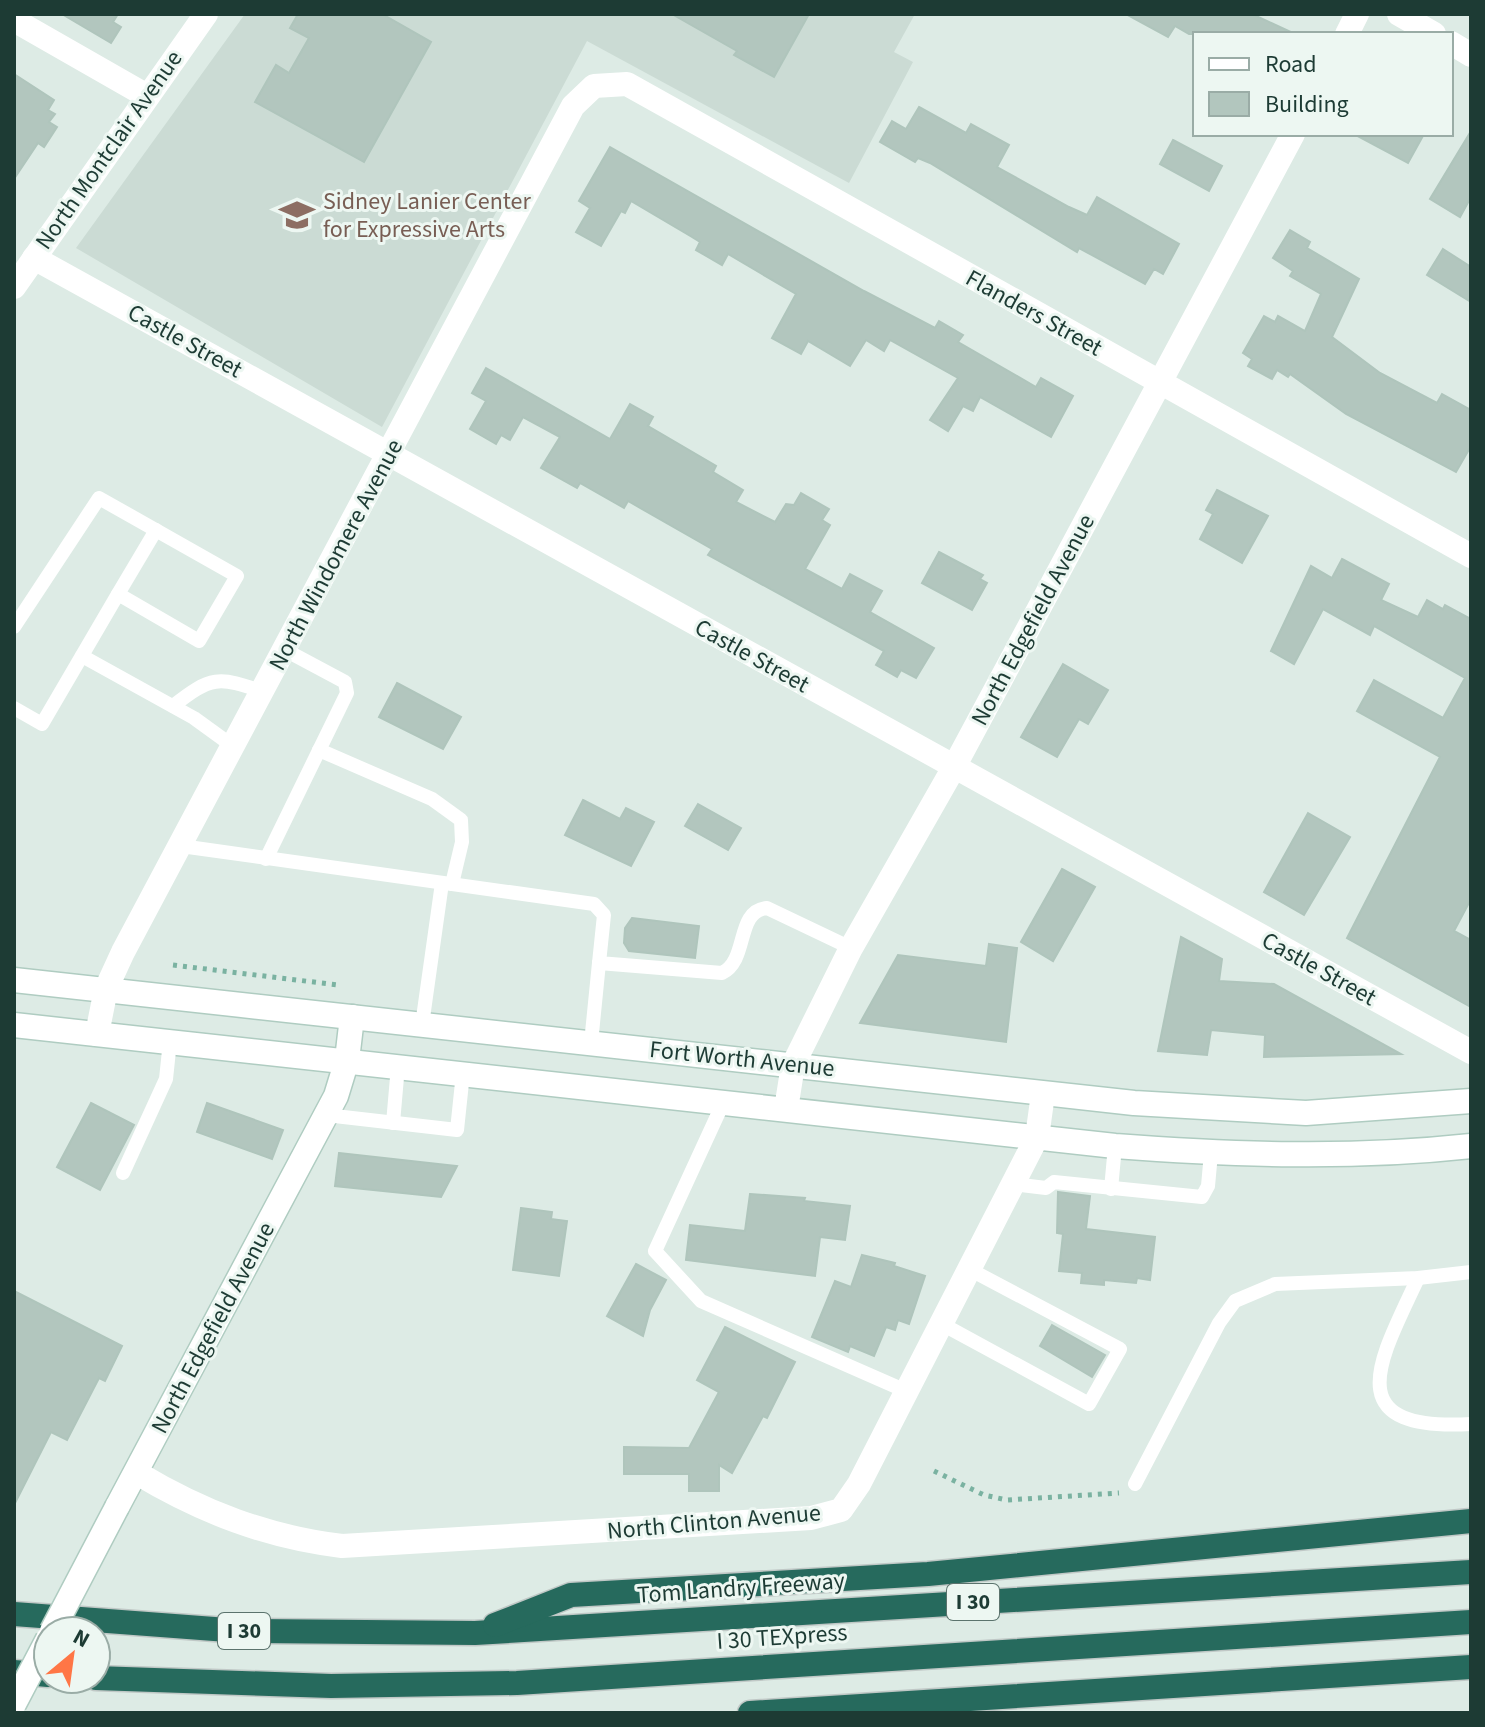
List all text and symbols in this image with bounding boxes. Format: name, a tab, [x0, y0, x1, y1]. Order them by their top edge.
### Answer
legend	[1193, 32, 1453, 136]
street label: North Montclair Avenue	[27, 43, 191, 257]
text: Road	[1265, 47, 1317, 82]
text: Building	[1265, 87, 1349, 122]
place label: Sidney Lanier Center for Expressive Arts	[323, 184, 531, 247]
school or university icon: Sidney Lanier Center for Expressive Arts	[278, 196, 316, 234]
street label: Flanders Street	[959, 261, 1109, 365]
street label: Castle Street	[121, 295, 249, 387]
street label: North Windomere Avenue	[260, 433, 412, 677]
street label: North Edgefield Avenue	[962, 508, 1104, 732]
street label: Castle Street	[688, 610, 816, 702]
street label: Castle Street	[1255, 923, 1383, 1015]
street label: Fort Worth Avenue	[648, 1032, 836, 1086]
street label: North Edgefield Avenue	[142, 1216, 284, 1440]
street label: North Clinton Avenue	[606, 1495, 822, 1549]
street label: Tom Landry Freeway	[636, 1563, 846, 1613]
road number: I 30	[947, 1584, 999, 1620]
road number: I 30	[218, 1613, 270, 1649]
north arrow	[32, 1615, 112, 1695]
street label: I 30 TEXpress	[715, 1615, 849, 1659]
text: N	[67, 1621, 95, 1656]

